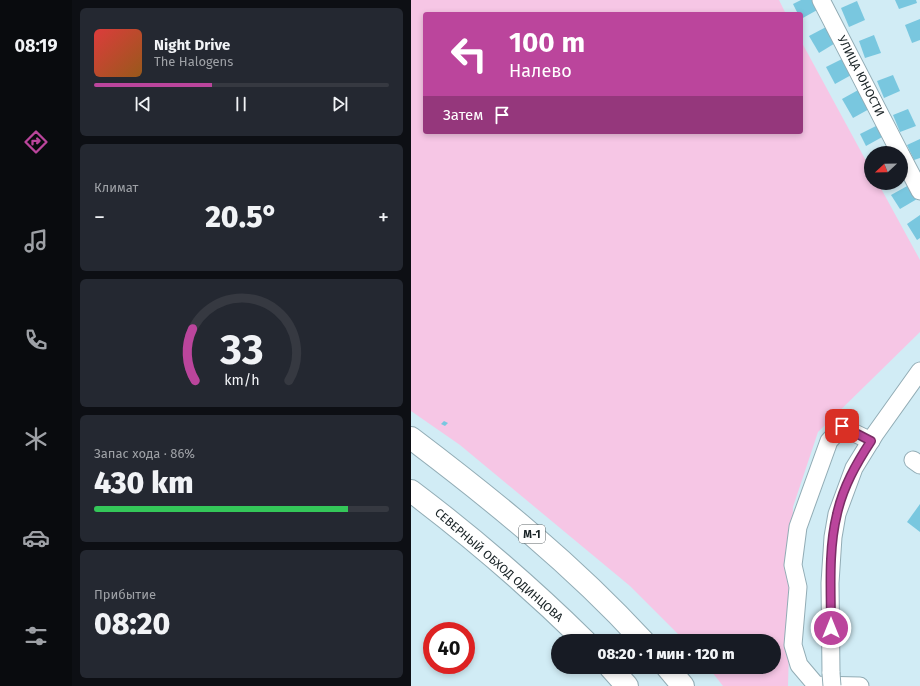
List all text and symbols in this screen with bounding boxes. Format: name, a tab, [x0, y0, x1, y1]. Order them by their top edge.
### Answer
text: 100 m	[509, 26, 585, 59]
icon: left	[443, 28, 495, 80]
street label: УЛИЦА ЮНОСТИ	[835, 33, 887, 119]
text: 08:19	[14, 35, 58, 57]
text: Night Drive	[154, 36, 230, 54]
text: The Halogens	[154, 54, 233, 69]
text: Налево	[509, 60, 572, 82]
icon: previous	[132, 93, 154, 115]
icon: pause	[230, 93, 252, 115]
icon: next	[329, 93, 351, 115]
icon: arrive	[491, 104, 513, 126]
text: Затем	[443, 106, 483, 124]
icon: directions	[22, 128, 50, 156]
north arrow	[864, 146, 908, 190]
map controls	[864, 146, 908, 190]
text: Климат	[94, 180, 138, 195]
text: 20.5°	[205, 199, 278, 235]
text: −	[94, 204, 105, 231]
text: +	[378, 204, 389, 231]
icon: music	[22, 227, 50, 255]
text: 33	[219, 325, 263, 375]
icon: phone	[22, 326, 50, 354]
text: km/h	[224, 372, 259, 389]
pin	[825, 409, 859, 443]
icon: arrive	[831, 415, 853, 437]
icon: climate	[22, 425, 50, 453]
text: Запас хода · 86%	[94, 446, 195, 461]
text: 430 km	[94, 465, 193, 501]
street label: СЕВЕРНЫЙ ОБХОД ОДИНЦОВА	[432, 505, 567, 625]
icon: car	[22, 524, 50, 552]
road number: М-1	[519, 525, 545, 543]
text: Прибытие	[94, 587, 156, 602]
text: 08:20	[94, 606, 170, 642]
position arrow	[810, 607, 852, 649]
icon: filters	[22, 622, 50, 650]
speed limit sign: 40	[423, 622, 475, 674]
text: 08:20 · 1 мин · 120 m	[597, 645, 735, 663]

